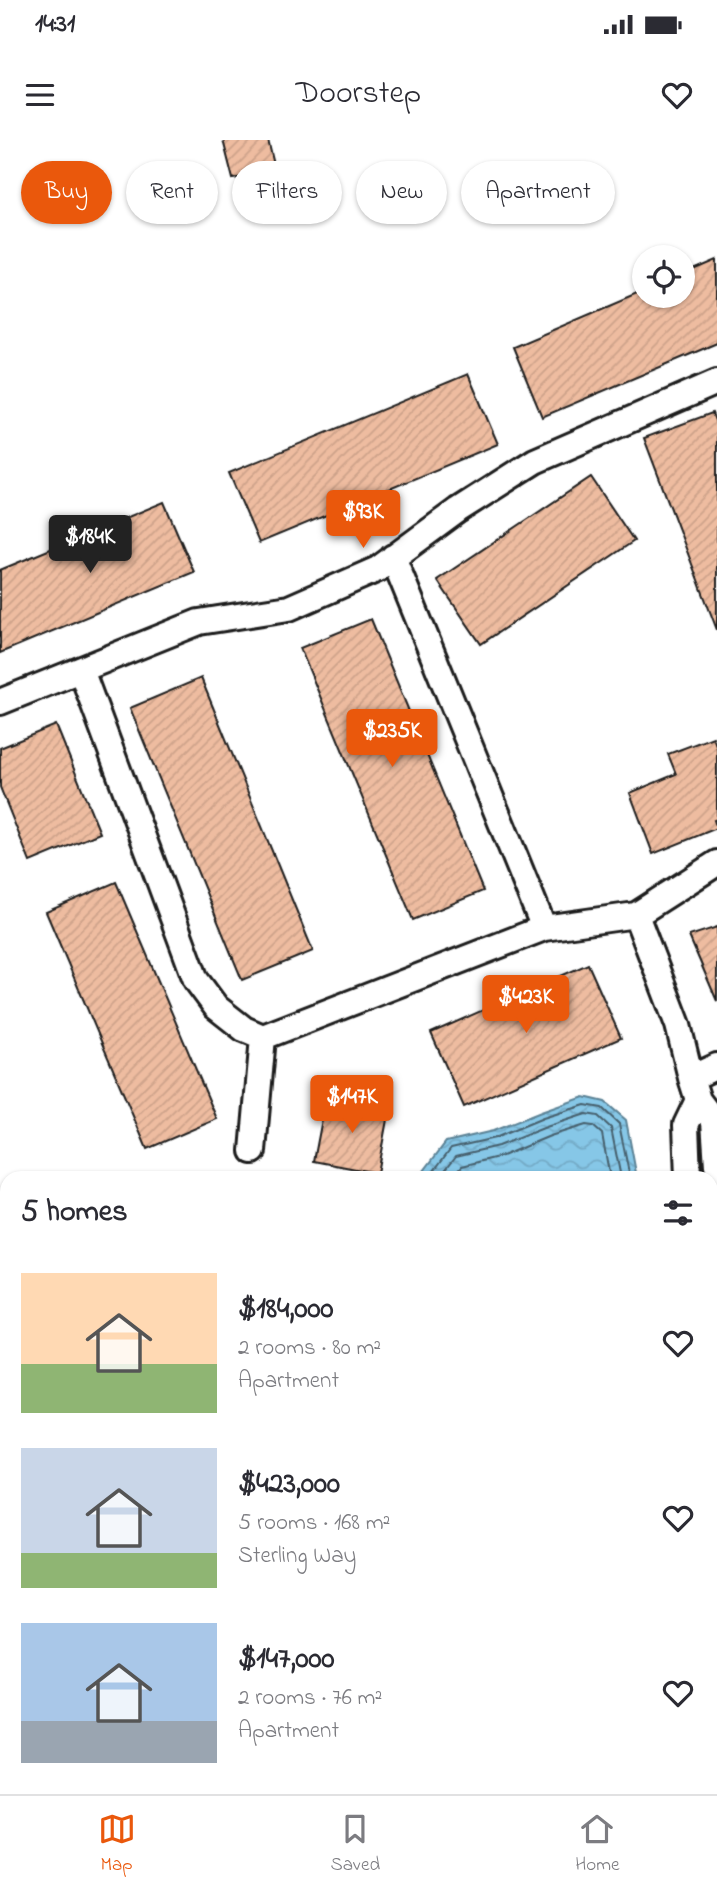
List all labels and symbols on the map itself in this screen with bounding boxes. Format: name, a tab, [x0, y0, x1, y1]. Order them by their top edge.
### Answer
pin: $93K	[322, 490, 404, 550]
pin: $184K	[41, 516, 139, 575]
pin: $235K	[343, 710, 441, 769]
pin: $423K	[477, 976, 575, 1035]
pin: $147K	[303, 1076, 401, 1135]

